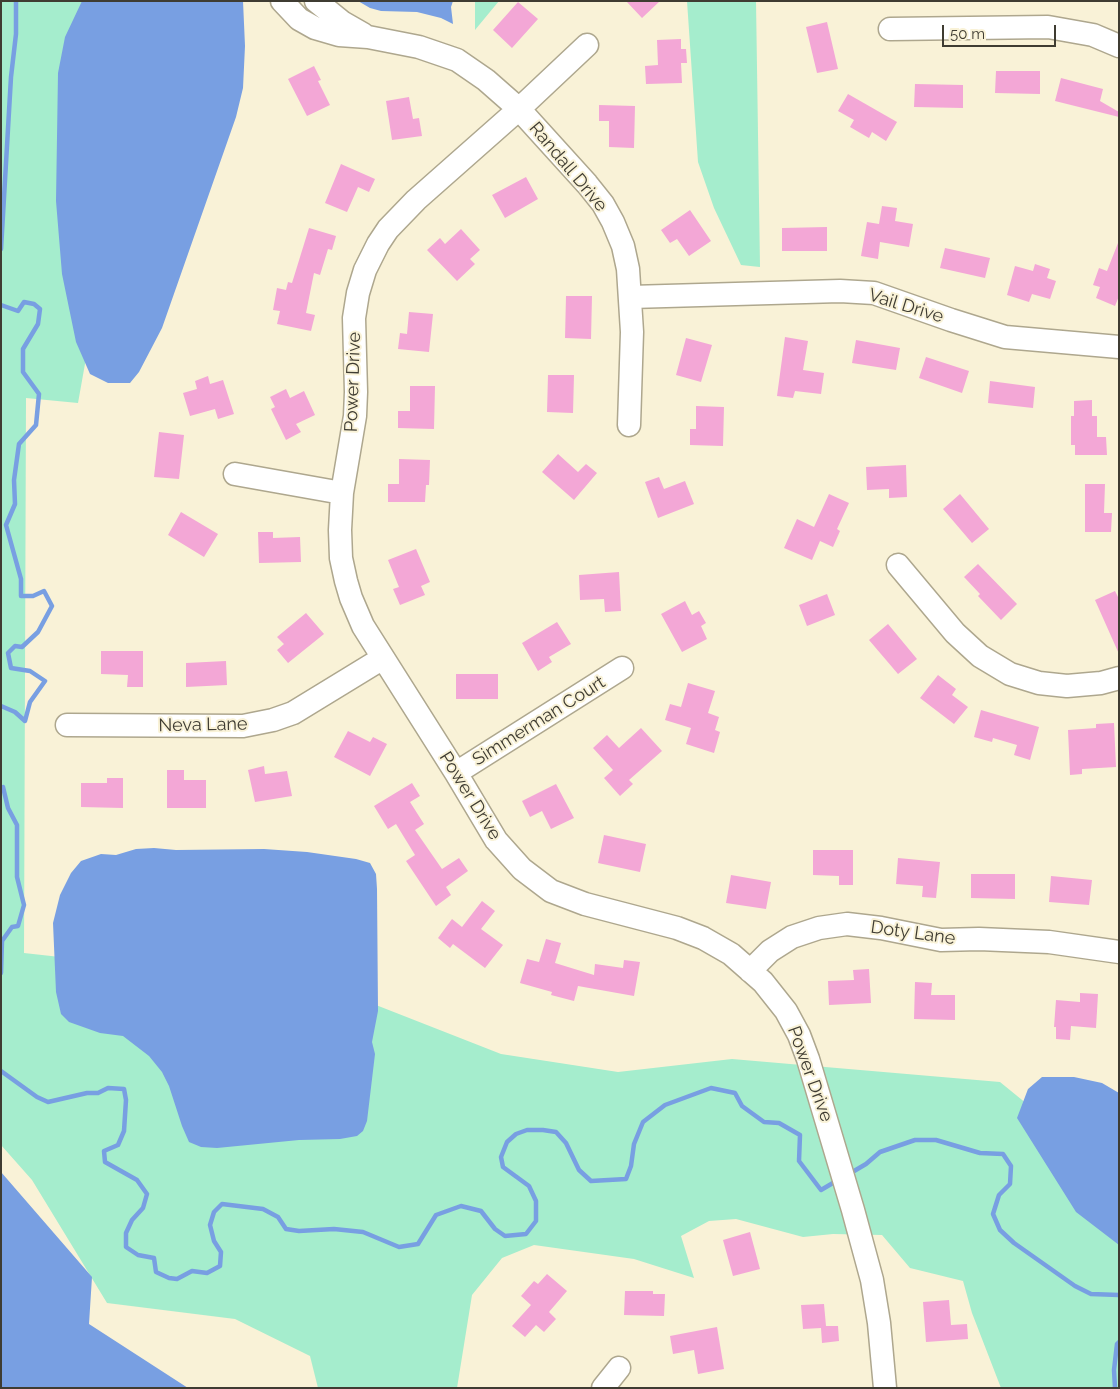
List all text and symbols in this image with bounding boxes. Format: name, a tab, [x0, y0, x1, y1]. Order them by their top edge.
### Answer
scale bar	[945, 15, 1059, 47]
text: 50 m	[950, 25, 985, 43]
street label: Randall Drive	[524, 118, 612, 216]
street label: Vail Drive	[866, 284, 946, 328]
street label: Power Drive	[340, 332, 366, 432]
street label: Simmerman Court	[469, 671, 609, 771]
street label: Neva Lane	[158, 713, 248, 737]
street label: Power Drive	[434, 748, 506, 844]
street label: Doty Lane	[869, 916, 957, 950]
street label: Power Drive	[783, 1023, 837, 1125]

